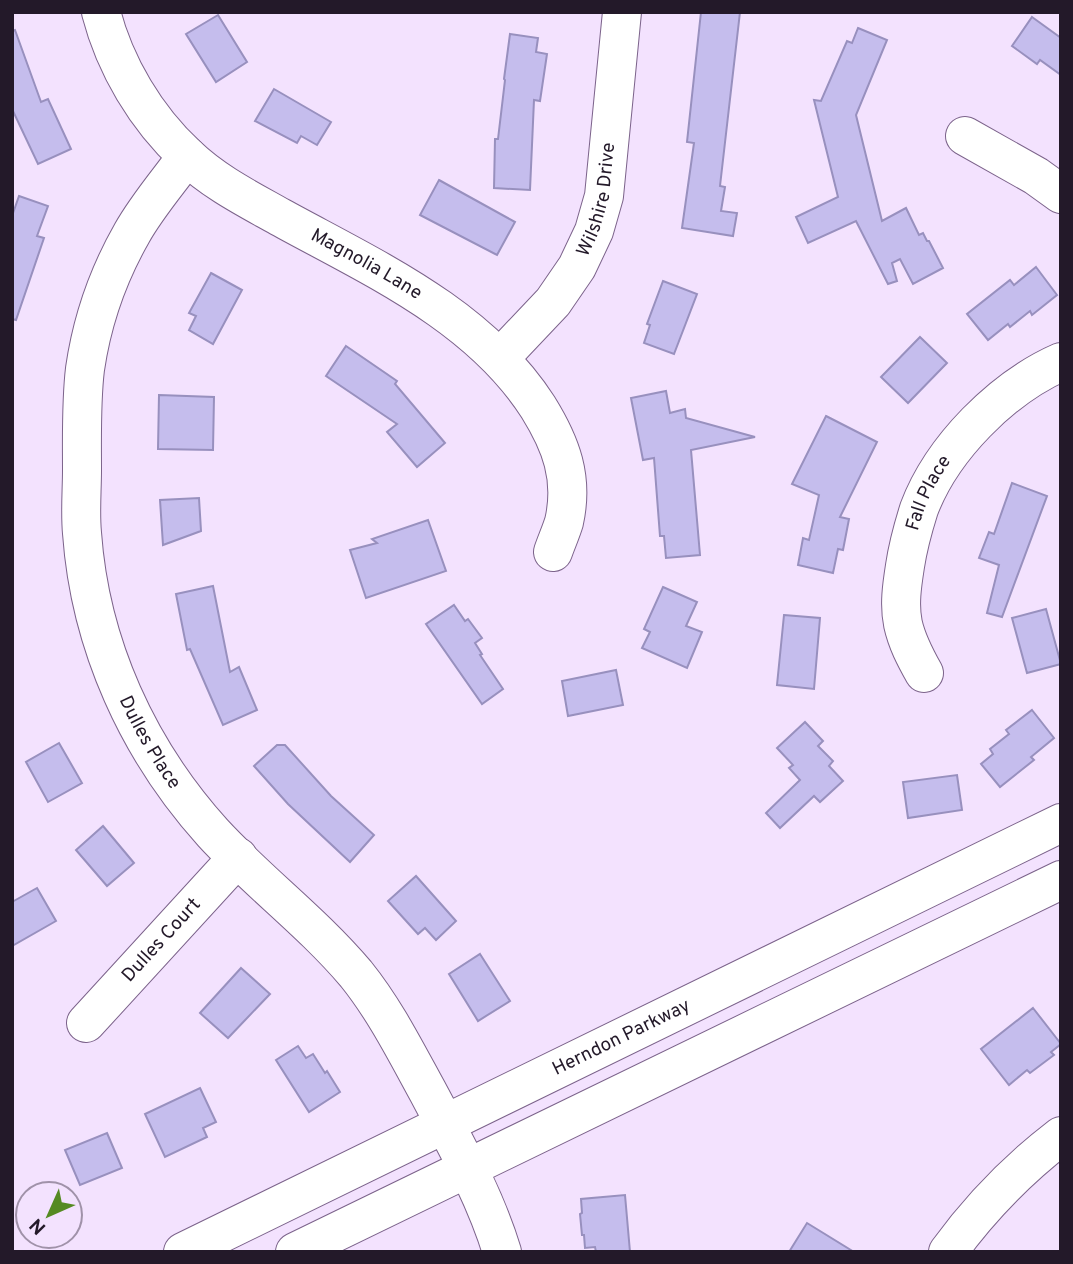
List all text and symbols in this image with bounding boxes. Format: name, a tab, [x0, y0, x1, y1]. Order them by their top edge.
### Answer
street label: Wilshire Drive	[572, 141, 621, 260]
street label: Magnolia Lane	[306, 224, 426, 306]
street label: Fall Place	[901, 451, 957, 533]
street label: Dulles Place	[113, 692, 186, 794]
street label: Dulles Court	[117, 893, 206, 988]
street label: Herndon Parkway	[548, 994, 694, 1082]
north arrow	[14, 1180, 84, 1250]
text: N	[25, 1212, 52, 1239]

